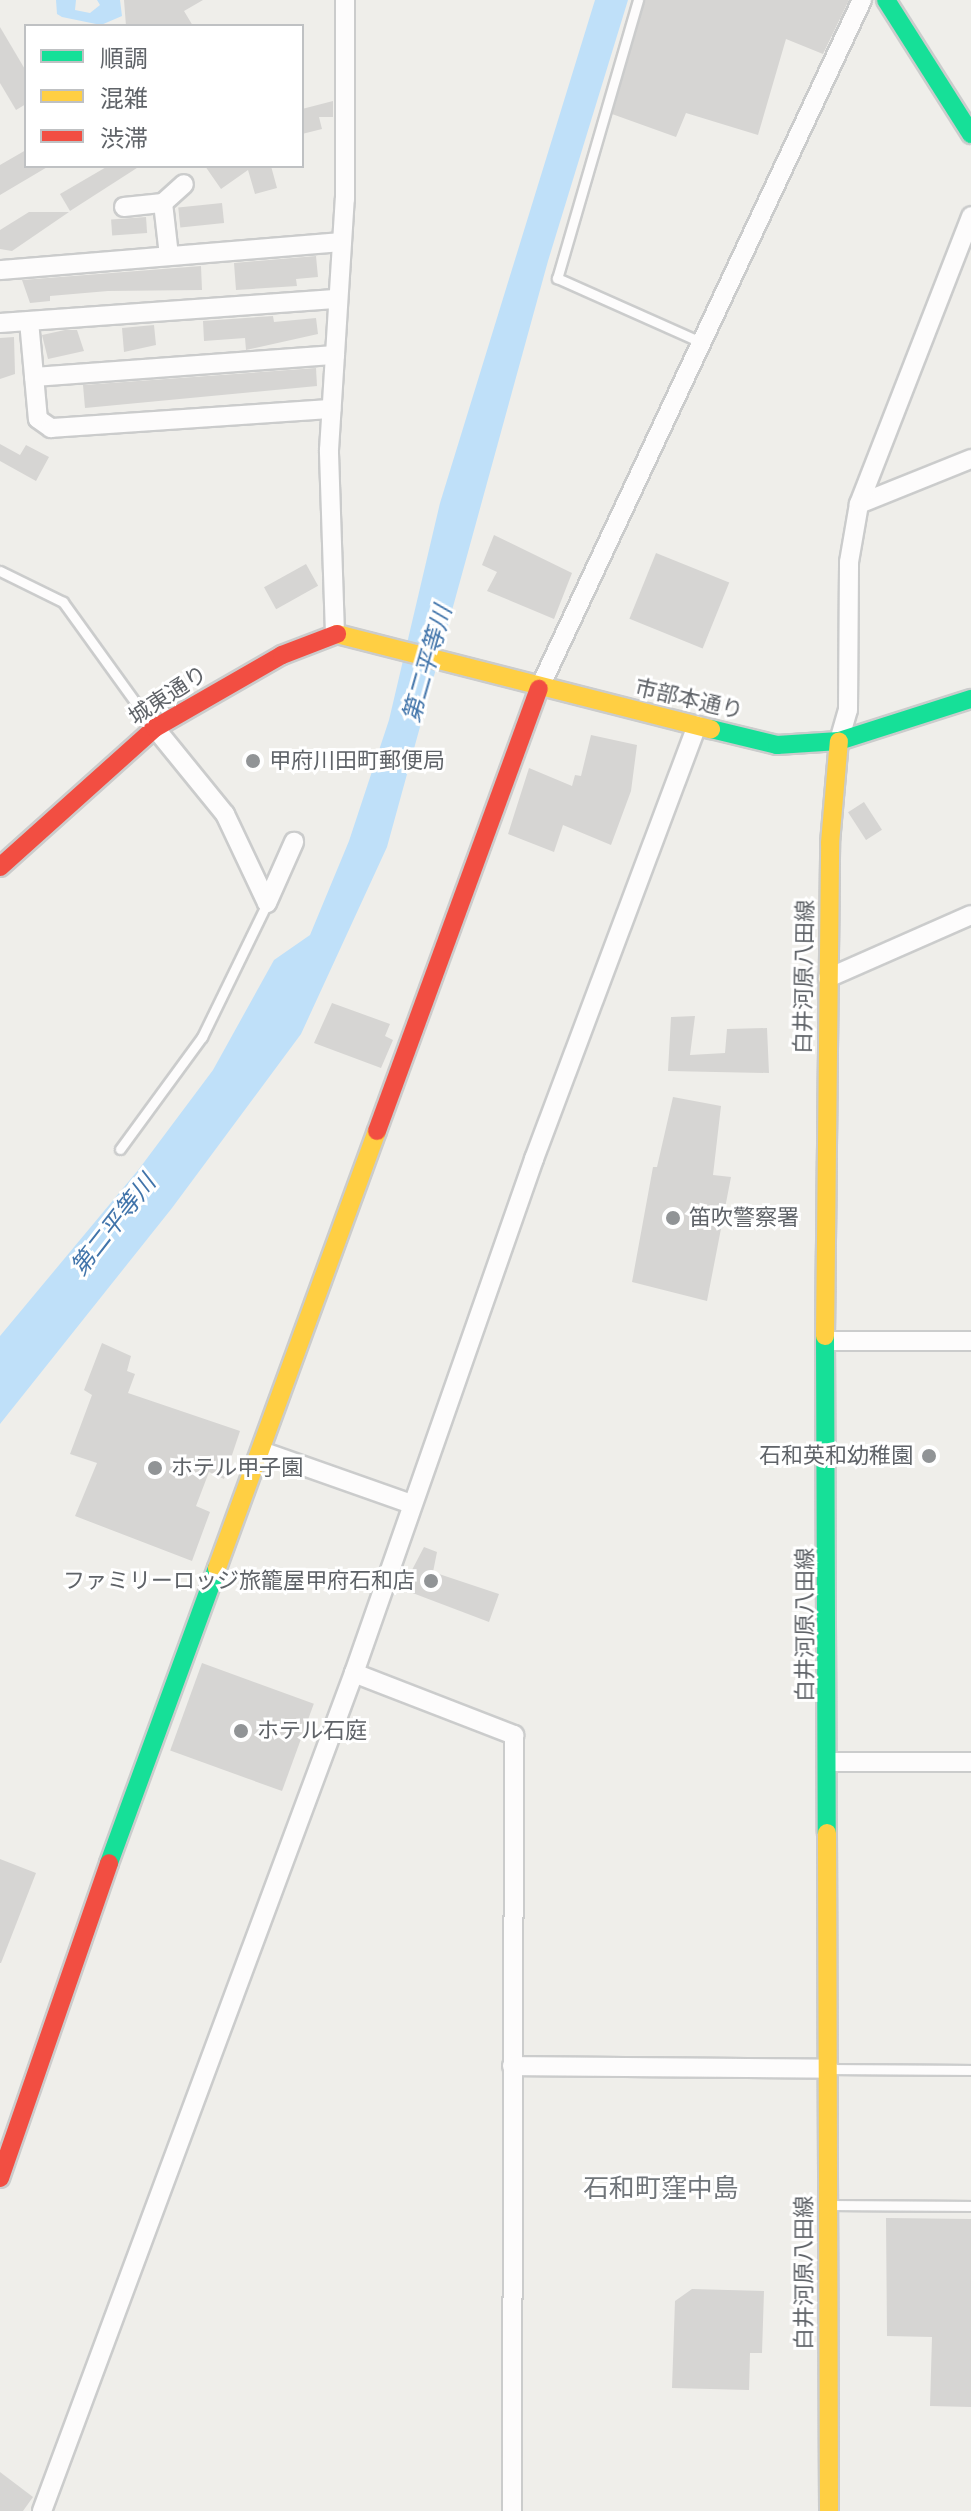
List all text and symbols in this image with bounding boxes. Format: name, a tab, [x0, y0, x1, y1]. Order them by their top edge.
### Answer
legend	[24, 24, 304, 168]
text: 順調	[100, 44, 148, 73]
text: 混雑	[100, 84, 148, 113]
text: 渋滞	[100, 124, 148, 153]
water label: 第二平等川	[397, 602, 457, 726]
street label: 城東通り	[124, 660, 212, 730]
street label: 市部本通り	[632, 674, 746, 724]
place label: 甲府川田町郵便局	[269, 748, 445, 774]
marker: 甲府川田町郵便局	[244, 752, 262, 770]
street label: 白井河原八田線	[789, 900, 819, 1054]
water label: 第二平等川	[65, 1169, 161, 1281]
place label: 笛吹警察署	[689, 1205, 799, 1231]
marker: 笛吹警察署	[664, 1209, 682, 1227]
place label: 石和英和幼稚園	[759, 1443, 913, 1469]
marker: 石和英和幼稚園	[920, 1447, 938, 1465]
place label: ホテル甲子園	[171, 1455, 303, 1481]
marker: ホテル甲子園	[146, 1459, 164, 1477]
street label: 白井河原八田線	[792, 1548, 818, 1702]
place label: ファミリーロッジ旅籠屋甲府石和店	[63, 1568, 415, 1594]
marker: ファミリーロッジ旅籠屋甲府石和店	[422, 1572, 440, 1590]
place label: ホテル石庭	[257, 1718, 367, 1744]
marker: ホテル石庭	[232, 1722, 250, 1740]
district label: 石和町窪中島	[583, 2173, 739, 2205]
street label: 白井河原八田線	[791, 2196, 817, 2350]

